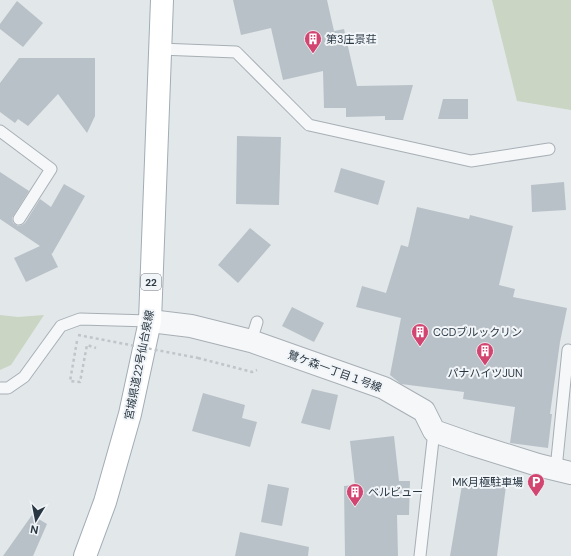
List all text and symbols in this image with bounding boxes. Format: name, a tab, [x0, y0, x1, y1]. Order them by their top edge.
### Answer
building icon: 第3庄景荘	[303, 29, 323, 54]
place label: 第3庄景荘	[326, 32, 377, 46]
road number: 22	[141, 274, 161, 290]
street label: 宮城県道22号仙台泉線	[121, 309, 157, 421]
building icon: CCDブルックリン	[410, 322, 430, 347]
place label: CCDブルックリン	[433, 325, 522, 339]
building icon: パナハイツJUN	[475, 341, 495, 366]
street label: 鷺ケ森一丁目１号線	[286, 347, 384, 395]
place label: パナハイツJUN	[447, 366, 523, 380]
parking icon: MK月極駐車場	[526, 472, 546, 497]
place label: MK月極駐車場	[452, 475, 523, 489]
building icon: ベルビュー	[345, 482, 365, 507]
place label: ベルビュー	[368, 485, 423, 499]
north arrow	[16, 500, 56, 540]
text: N	[29, 522, 39, 537]

